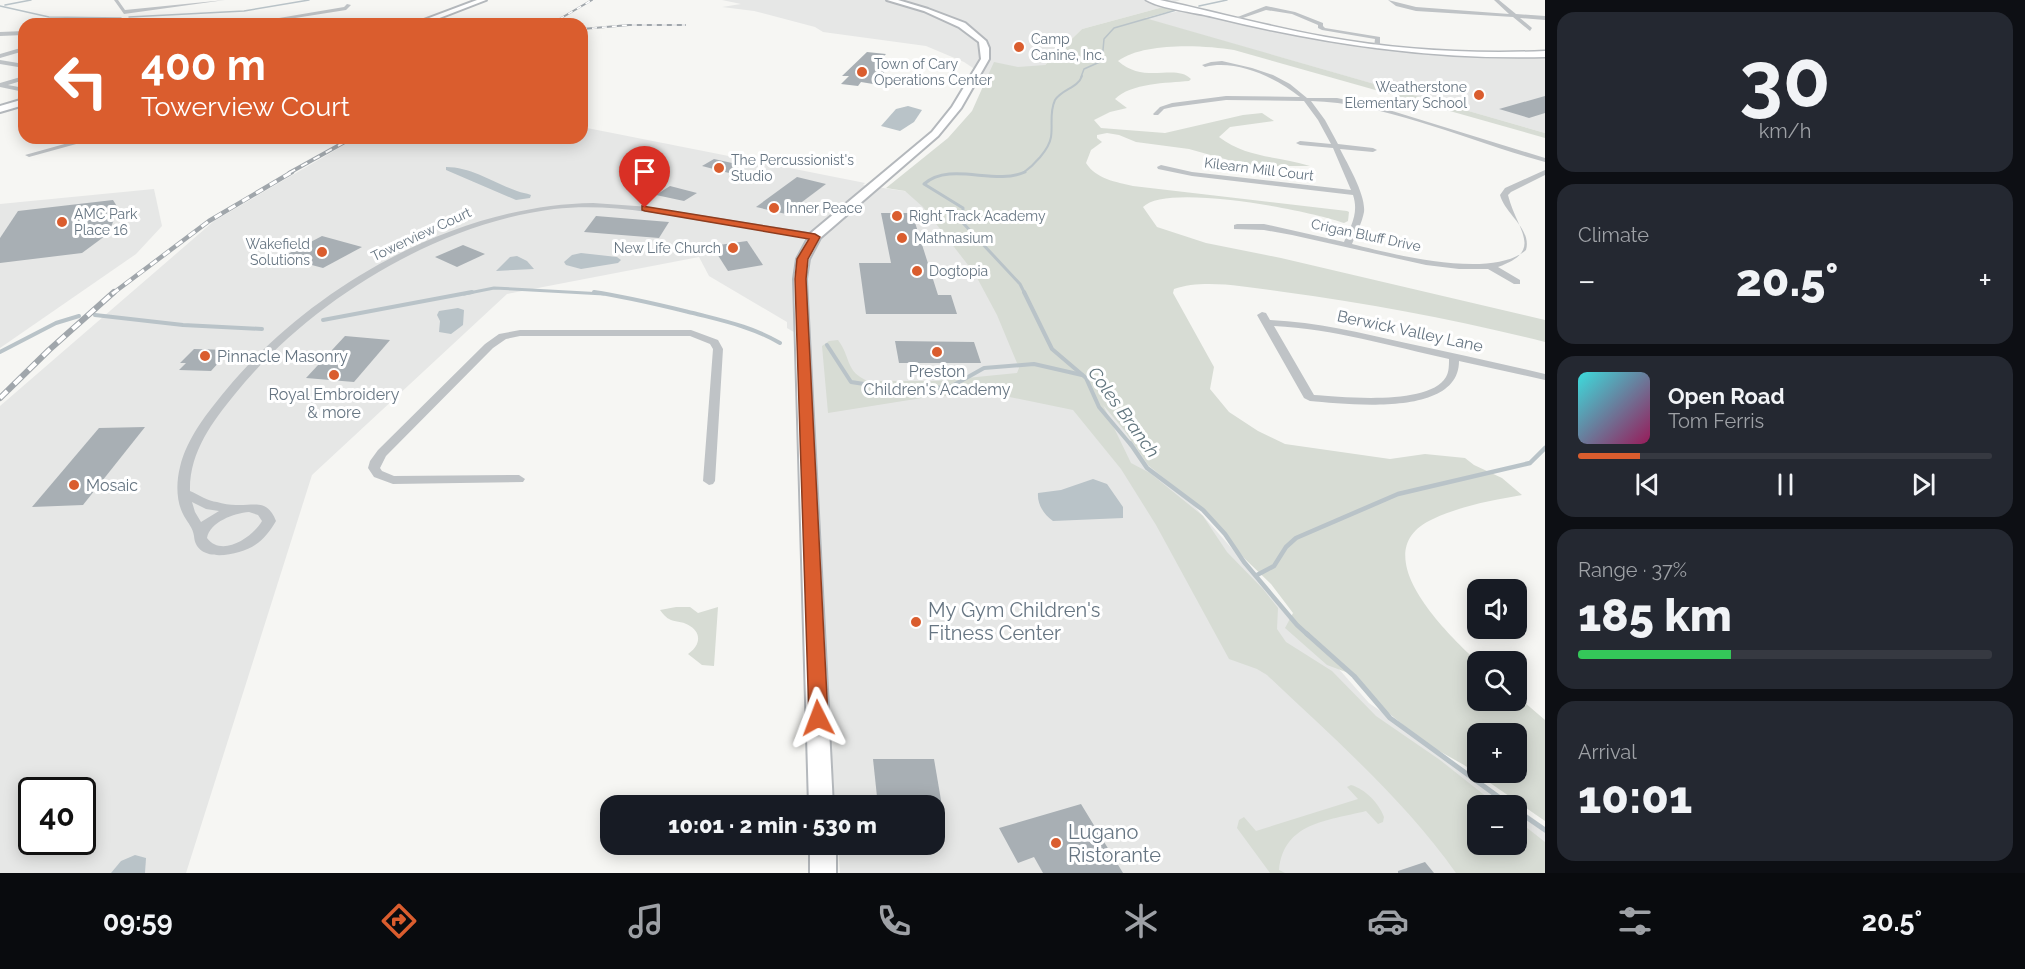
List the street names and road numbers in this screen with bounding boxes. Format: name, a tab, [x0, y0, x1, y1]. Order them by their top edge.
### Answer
street label: Kilearn Mill Court	[1203, 154, 1315, 184]
street label: Towerview Court	[369, 204, 474, 264]
street label: Crigan Bluff Drive	[1310, 216, 1422, 254]
street label: Berwick Valley Lane	[1335, 306, 1485, 356]

